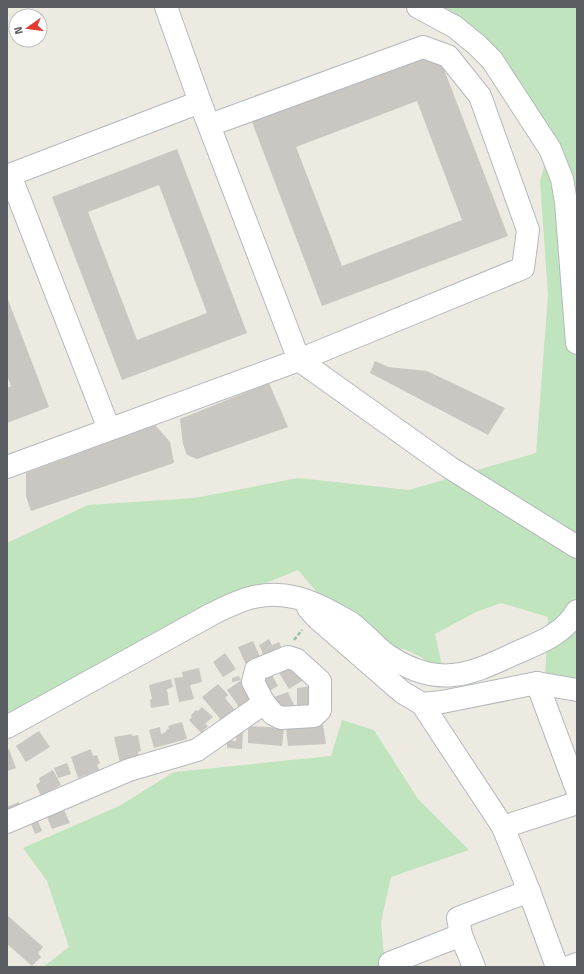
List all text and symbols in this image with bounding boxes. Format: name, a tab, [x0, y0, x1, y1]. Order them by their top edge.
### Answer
north arrow	[8, 8, 48, 48]
text: N	[10, 25, 27, 36]

